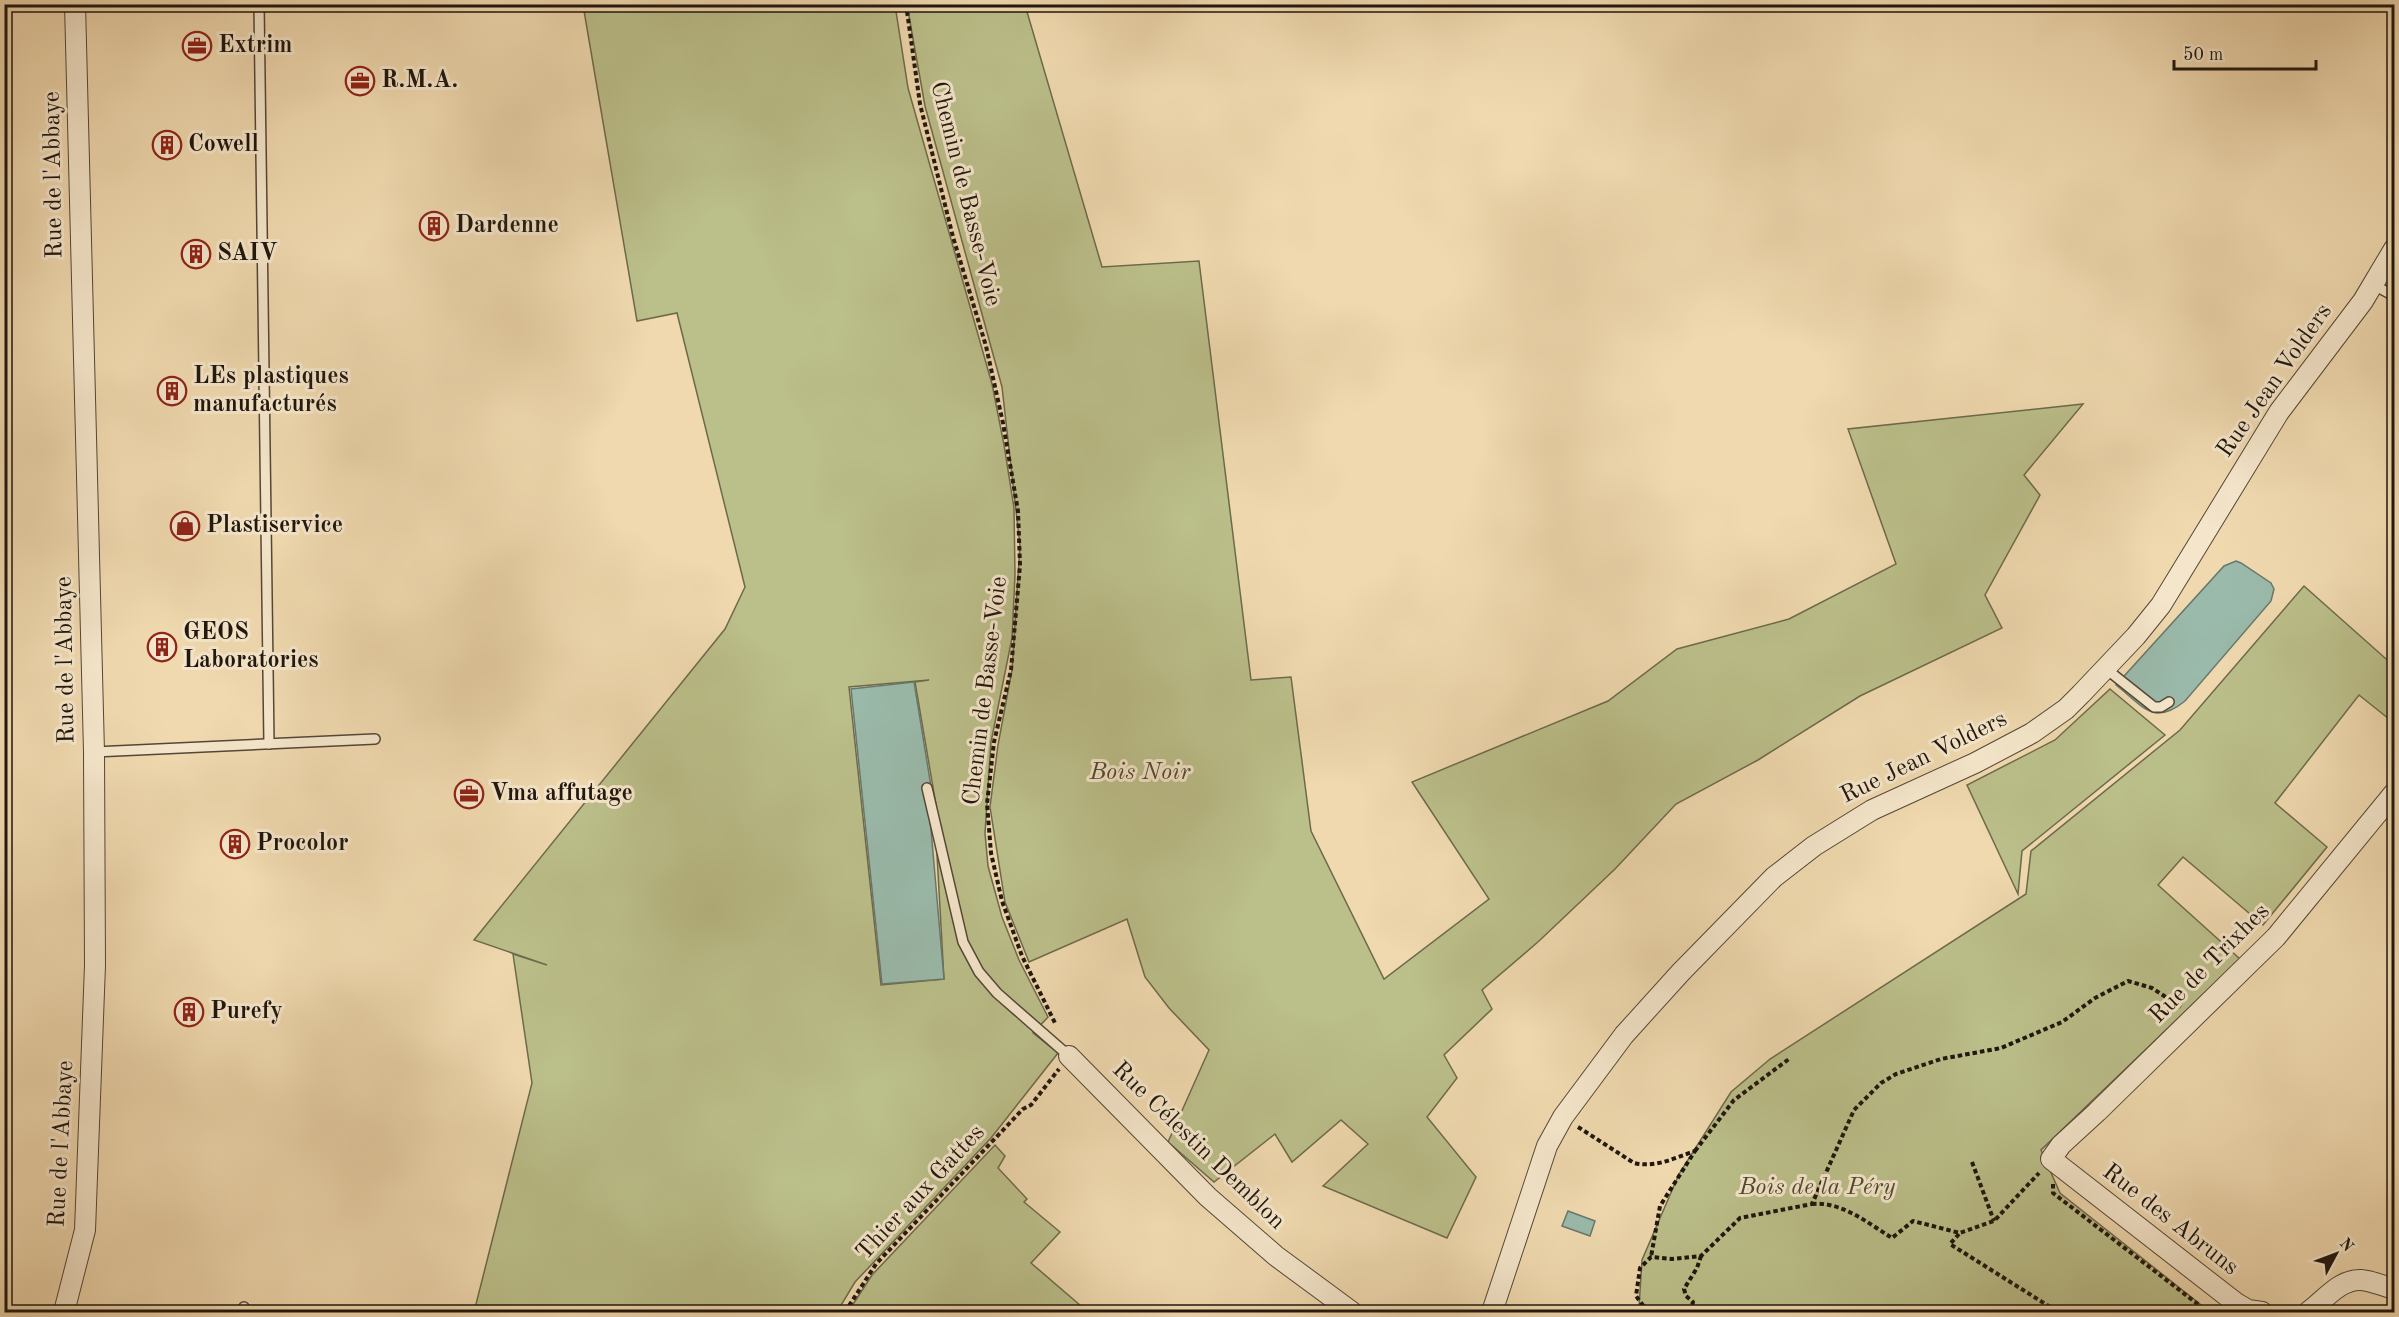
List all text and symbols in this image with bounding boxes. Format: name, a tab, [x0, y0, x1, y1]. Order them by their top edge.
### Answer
office icon: Extrim	[181, 30, 213, 62]
scale bar	[2174, 33, 2316, 71]
place label: Extrim	[218, 34, 293, 58]
text: 50 m	[2183, 46, 2223, 64]
office icon: R.M.A.	[344, 65, 376, 97]
place label: R.M.A.	[381, 69, 458, 93]
street label: Chemin de Basse-Voie	[925, 79, 1005, 309]
street label: Rue de l'Abbaye	[41, 91, 67, 259]
building icon: Cowell	[151, 129, 183, 161]
place label: Cowell	[188, 133, 259, 157]
building icon: Dardenne	[418, 210, 450, 242]
place label: Dardenne	[455, 214, 559, 238]
building icon: SAIV	[180, 238, 212, 270]
place label: SAIV	[217, 242, 278, 266]
street label: Rue Jean Volders	[2213, 300, 2337, 462]
place label: LEs plastiques manufacturés	[193, 365, 349, 417]
building icon: LEs plastiques manufacturés	[156, 375, 188, 407]
shop icon: Plastiservice	[169, 510, 201, 542]
place label: Plastiservice	[206, 514, 343, 538]
street label: Chemin de Basse-Voie	[960, 575, 1012, 807]
street label: Rue de l'Abbaye	[53, 576, 79, 744]
place label: GEOS Laboratories	[183, 621, 319, 673]
building icon: GEOS Laboratories	[146, 631, 178, 663]
street label: Rue Jean Volders	[1837, 707, 2011, 809]
park label: Bois Noir	[1089, 761, 1191, 785]
office icon: Vma affutage	[453, 778, 485, 810]
place label: Vma affutage	[490, 782, 633, 806]
building icon: Procolor	[219, 828, 251, 860]
place label: Procolor	[256, 832, 349, 856]
street label: Rue de Trixhes	[2145, 899, 2275, 1029]
building icon: Purefy	[173, 996, 205, 1028]
place label: Purefy	[210, 1000, 283, 1024]
street label: Rue Célestin Demblon	[1107, 1058, 1289, 1234]
street label: Rue de l'Abbaye	[46, 1060, 78, 1228]
street label: Thier aux Gattes	[852, 1121, 990, 1265]
street label: Rue des Abruns	[2098, 1160, 2242, 1280]
park label: Bois de la Péry	[1738, 1176, 1896, 1200]
north arrow	[2306, 1224, 2366, 1284]
text: N	[2336, 1236, 2356, 1256]

